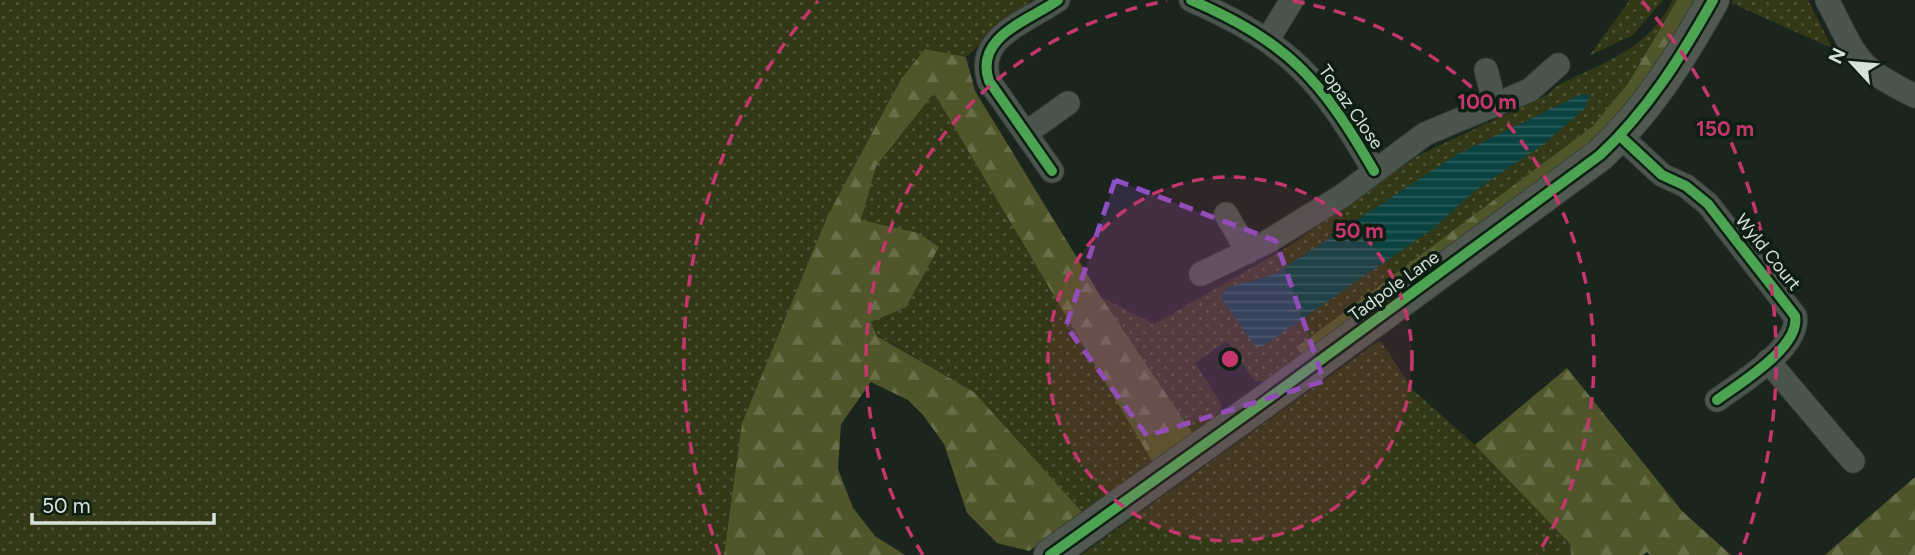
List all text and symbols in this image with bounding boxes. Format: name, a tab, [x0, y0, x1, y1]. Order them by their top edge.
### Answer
north arrow	[1817, 28, 1887, 98]
text: N	[1824, 44, 1851, 67]
street label: Topaz Close	[1314, 61, 1388, 154]
text: 100 m	[1457, 89, 1517, 114]
text: 150 m	[1696, 116, 1754, 141]
street label: Wyld Court	[1730, 209, 1806, 295]
text: 50 m	[1334, 218, 1384, 243]
street label: Tadpole Lane	[1345, 246, 1444, 326]
centre of rings	[1218, 347, 1242, 371]
scale bar	[32, 482, 214, 526]
text: 50 m	[42, 493, 91, 518]

